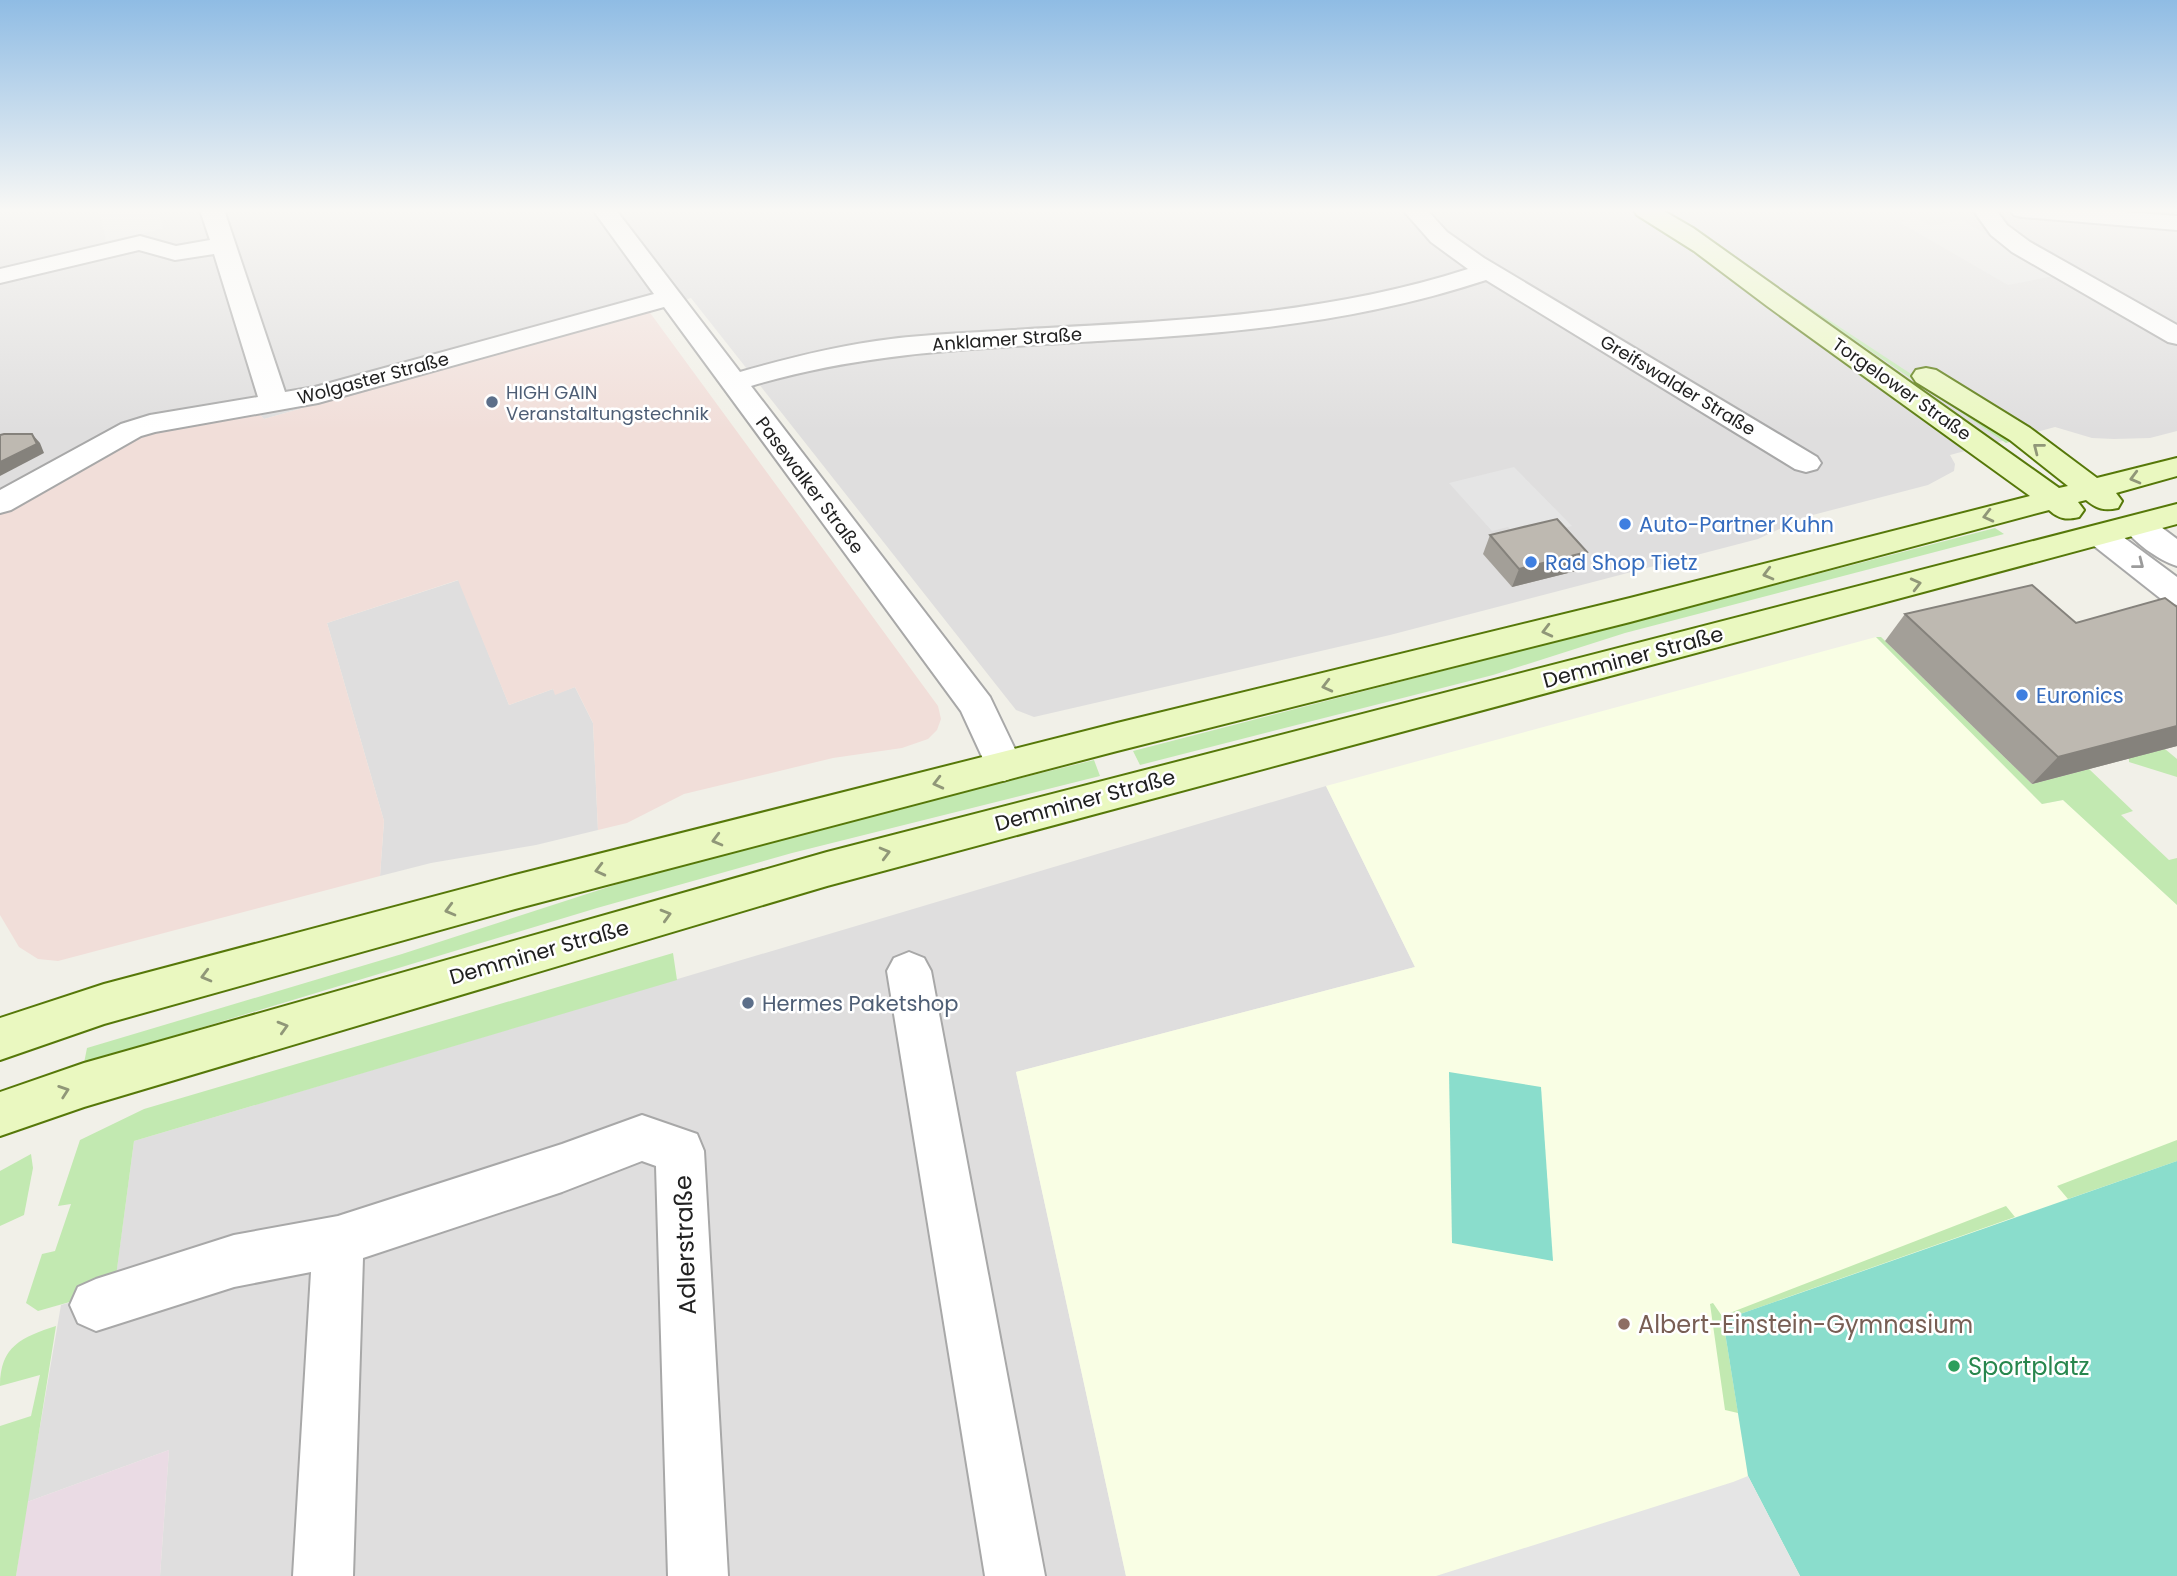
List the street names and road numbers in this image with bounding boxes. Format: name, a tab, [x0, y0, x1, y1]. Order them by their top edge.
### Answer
street label: Anklamer Straße	[931, 321, 1083, 357]
street label: Greifswalder Straße	[1596, 329, 1760, 441]
street label: Torgelower Straße	[1828, 332, 1976, 446]
street label: Wolgaster Straße	[294, 346, 452, 410]
street label: Pasewalker Straße	[750, 411, 870, 559]
street label: Demminer Straße	[1540, 619, 1726, 695]
street label: Demminer Straße	[992, 762, 1178, 838]
street label: Demminer Straße	[446, 912, 632, 992]
street label: Adlerstraße	[666, 1175, 704, 1315]

